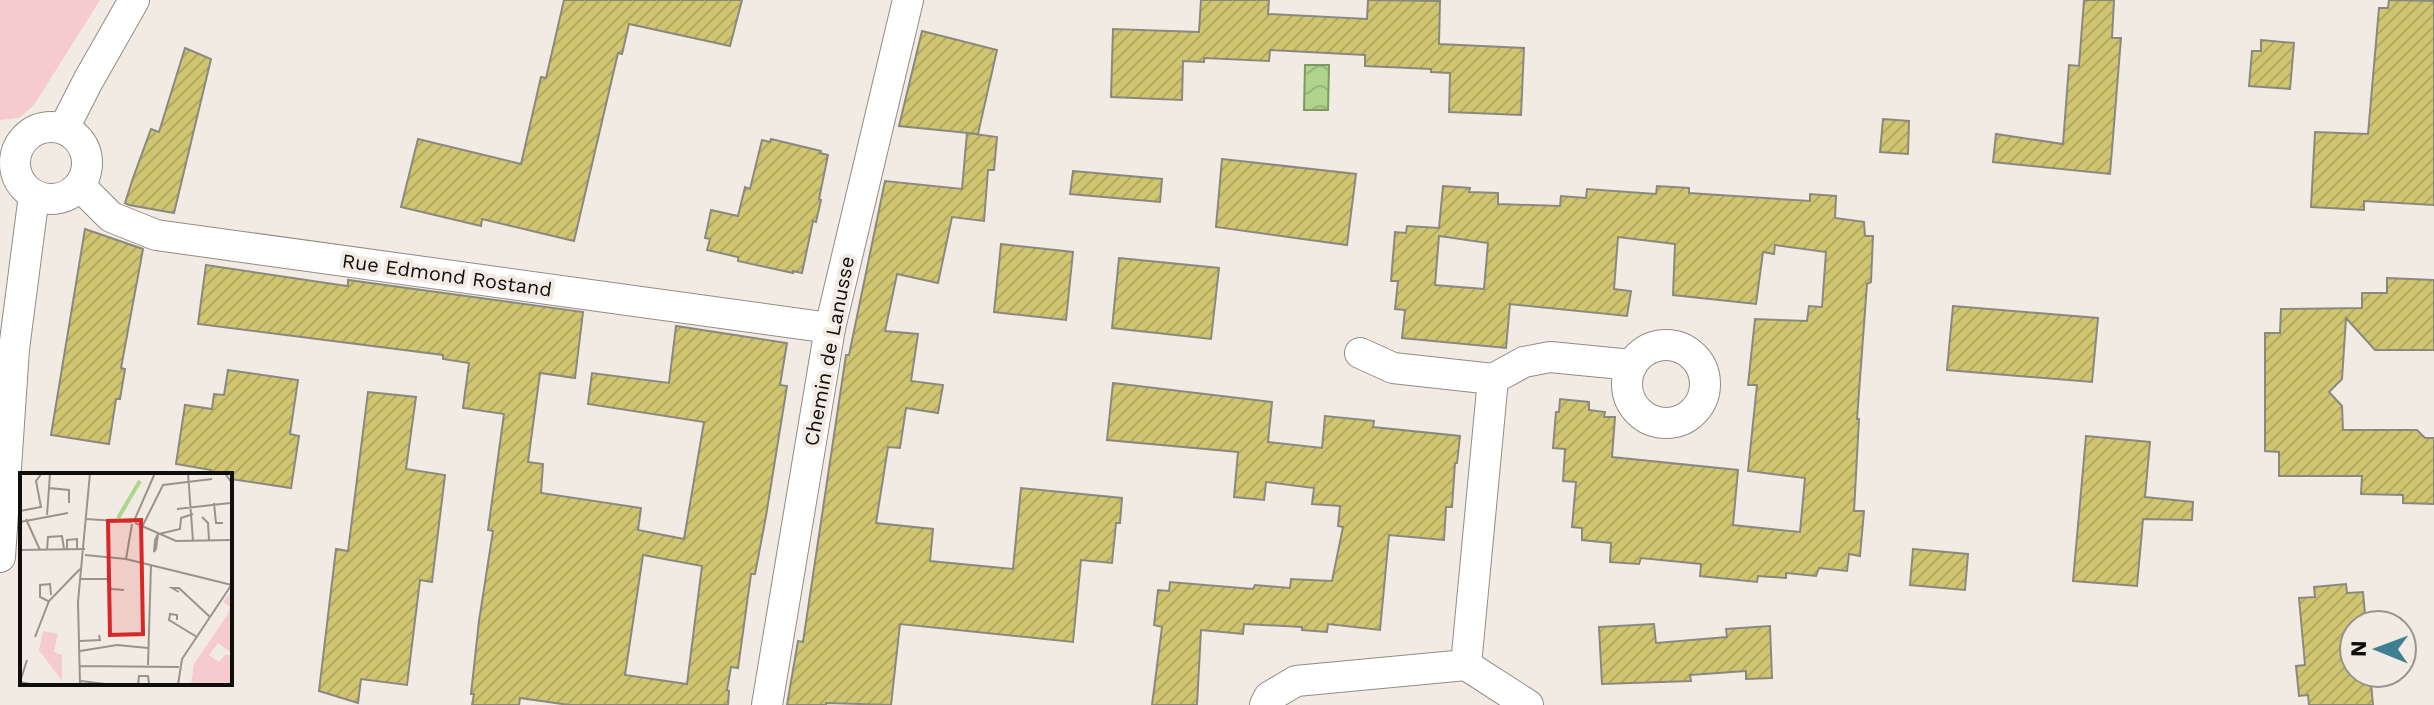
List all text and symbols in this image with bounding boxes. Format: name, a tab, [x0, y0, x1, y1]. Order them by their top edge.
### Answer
street label: Rue Edmond Rostand	[341, 248, 553, 302]
street label: Chemin de Lanusse	[799, 254, 859, 448]
inset map	[20, 473, 232, 685]
north arrow	[2338, 609, 2418, 689]
text: N	[2346, 640, 2371, 657]

